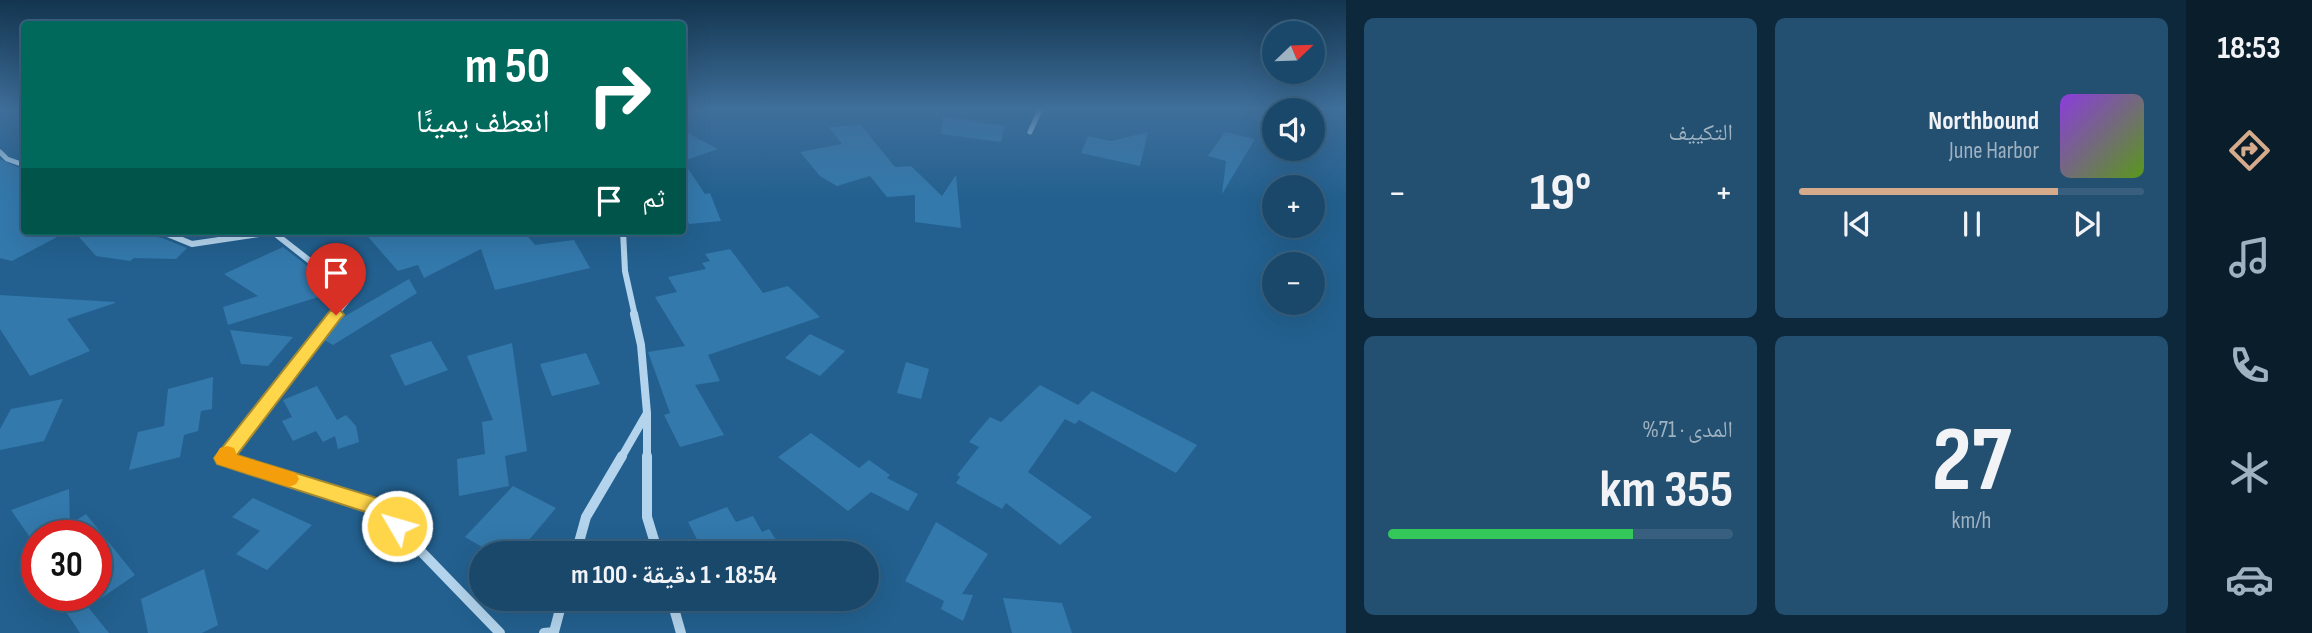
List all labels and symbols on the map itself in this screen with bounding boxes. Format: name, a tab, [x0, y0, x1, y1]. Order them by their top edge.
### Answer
north arrow	[1262, 21, 1325, 84]
pin	[306, 243, 366, 315]
position arrow	[360, 489, 434, 563]
speed limit sign: 30	[21, 520, 112, 611]

